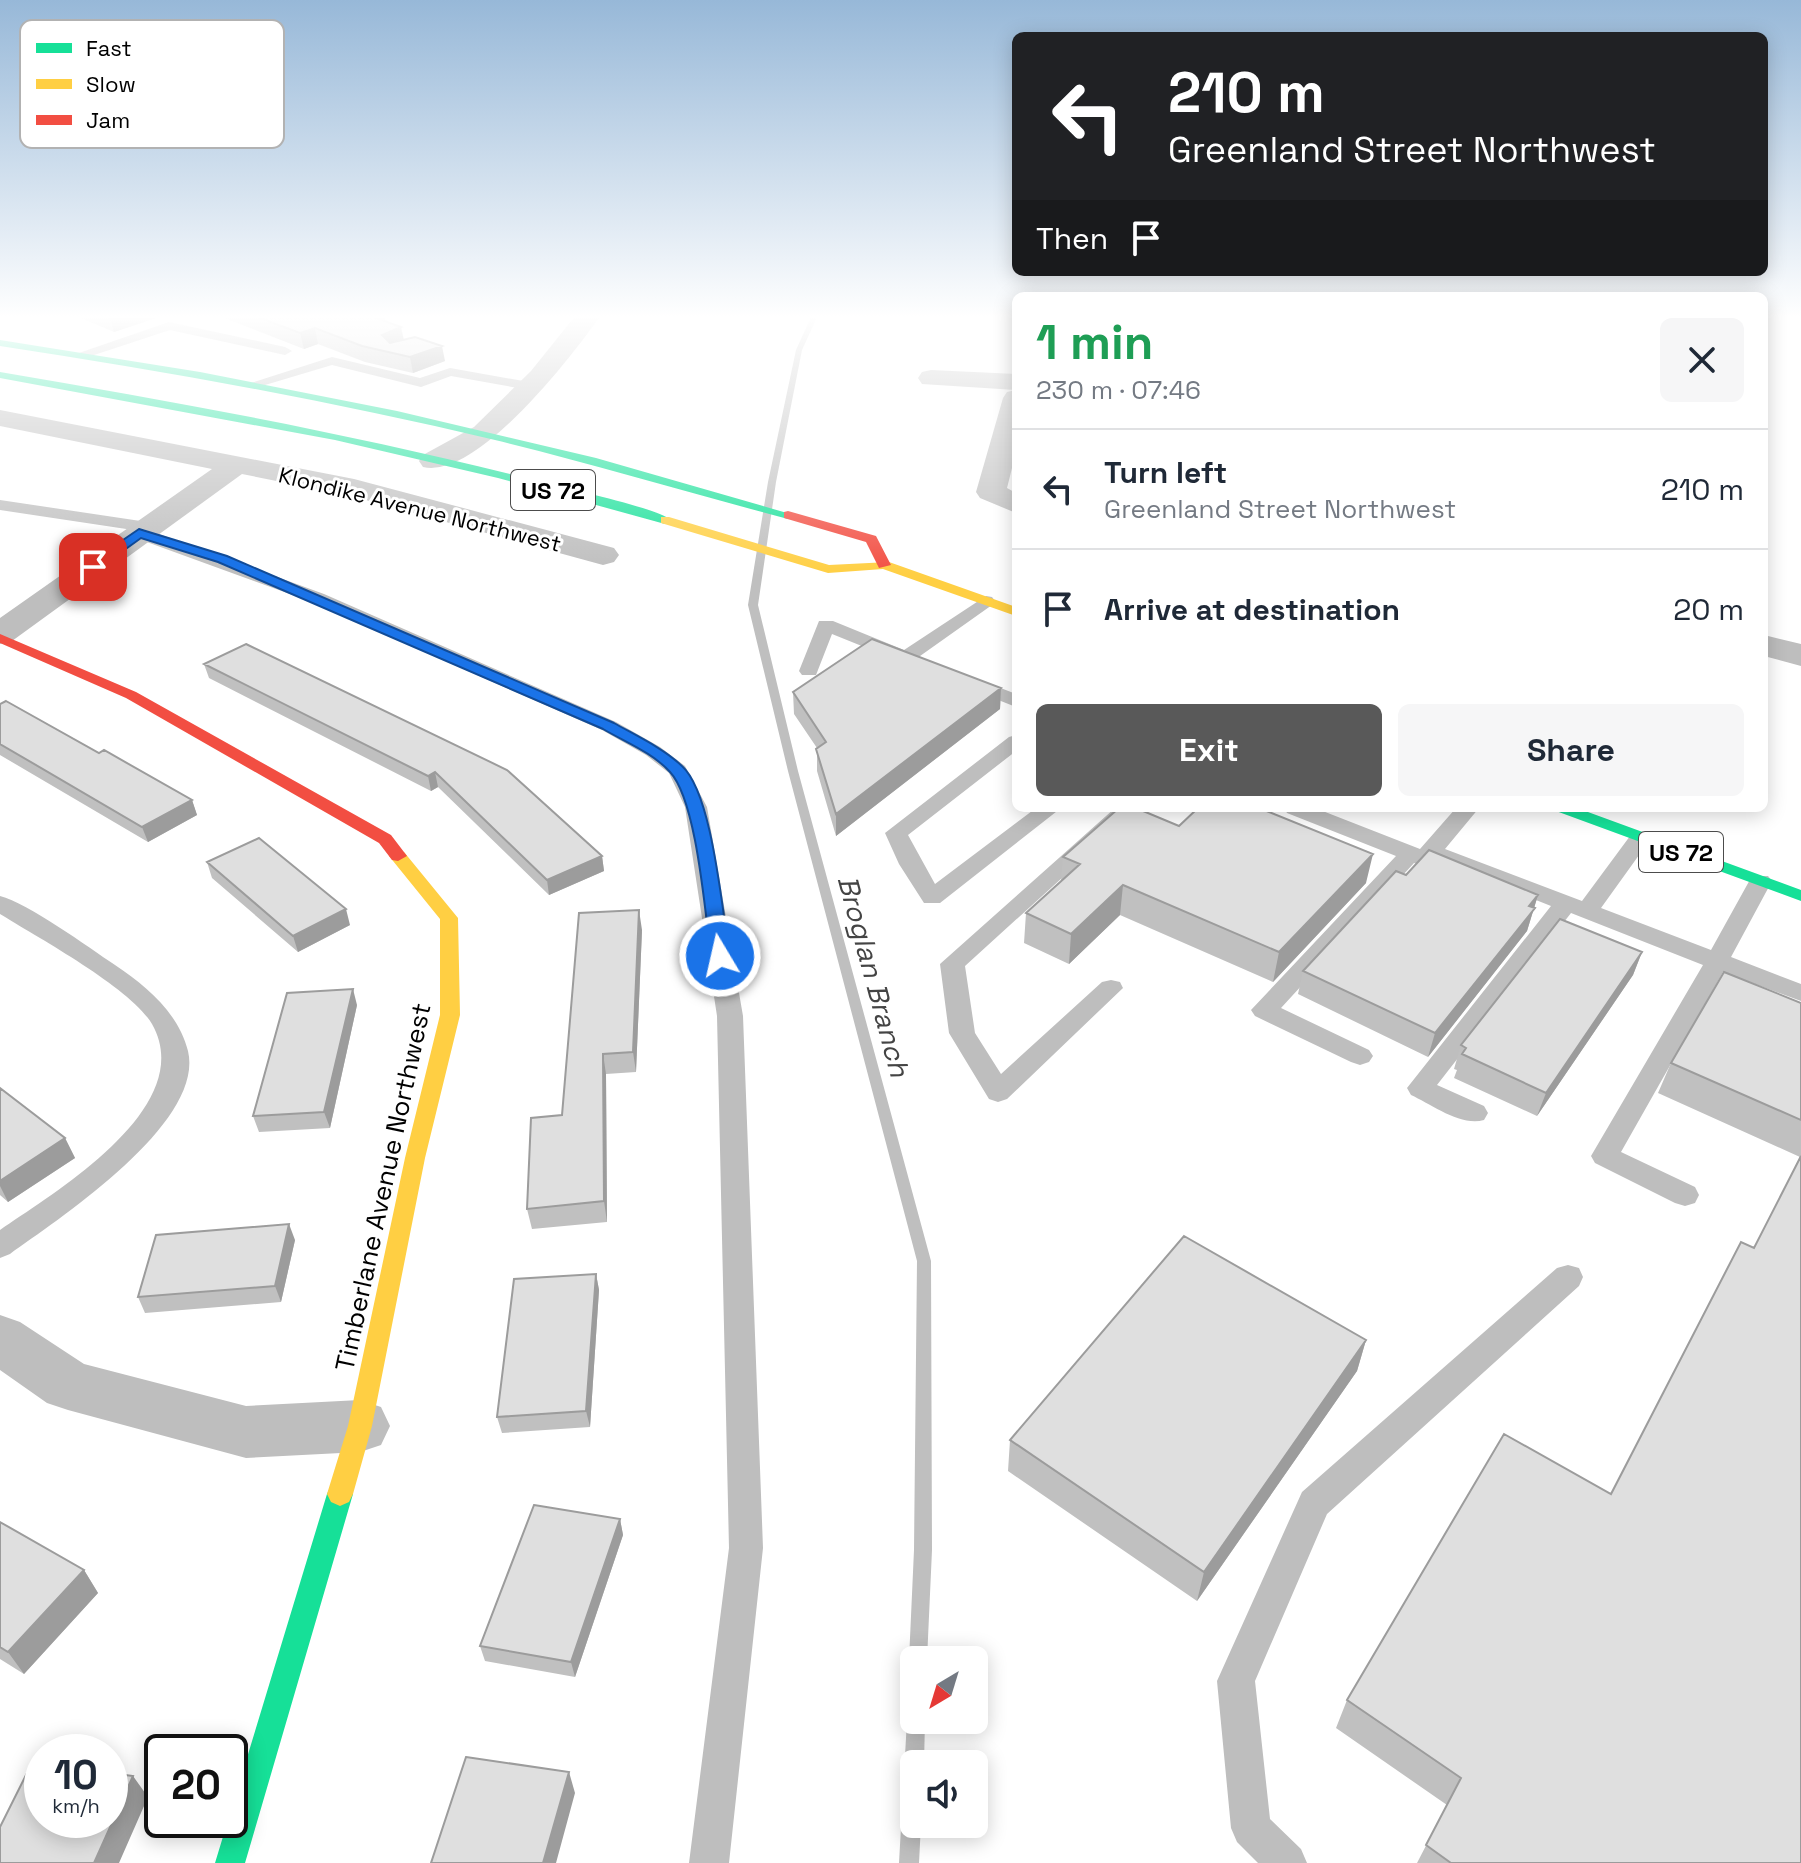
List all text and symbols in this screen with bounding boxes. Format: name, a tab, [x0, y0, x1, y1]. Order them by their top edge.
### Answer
legend	[20, 20, 284, 148]
text: Fast	[86, 34, 132, 62]
text: 210 m	[1168, 57, 1325, 128]
icon: left	[1036, 64, 1140, 168]
text: Slow	[86, 70, 136, 98]
text: Jam	[86, 106, 130, 134]
text: Greenland Street Northwest	[1168, 127, 1656, 173]
icon: arrive	[1124, 216, 1168, 260]
text: Then	[1036, 219, 1108, 258]
text: 1 min	[1036, 312, 1153, 373]
button: close	[1660, 318, 1744, 402]
text: 230 m · 07:46	[1036, 373, 1201, 407]
text: Turn left	[1104, 453, 1227, 492]
street label: Klondike Avenue Northwest	[276, 460, 564, 558]
icon: left	[1036, 467, 1080, 511]
road number: US 72	[511, 470, 595, 510]
text: 210 m	[1661, 470, 1744, 509]
text: Greenland Street Northwest	[1104, 492, 1456, 526]
pin	[59, 533, 127, 601]
icon: arrive	[71, 545, 115, 589]
icon: arrive	[1036, 587, 1080, 631]
text: Arrive at destination	[1104, 590, 1400, 629]
text: 20 m	[1673, 590, 1744, 629]
button: Exit	[1036, 704, 1382, 796]
button: Share	[1398, 704, 1744, 796]
road number: US 72	[1639, 832, 1723, 872]
water label: Broglan Branch	[830, 871, 918, 1081]
position arrow	[678, 914, 762, 998]
street label: Timberlane Avenue Northwest	[327, 1000, 439, 1374]
north arrow	[900, 1646, 988, 1734]
map controls	[900, 1646, 988, 1838]
speed limit sign: 20	[144, 1734, 248, 1838]
text: 10	[54, 1750, 98, 1801]
button: sound	[900, 1750, 988, 1838]
text: km/h	[52, 1793, 100, 1819]

